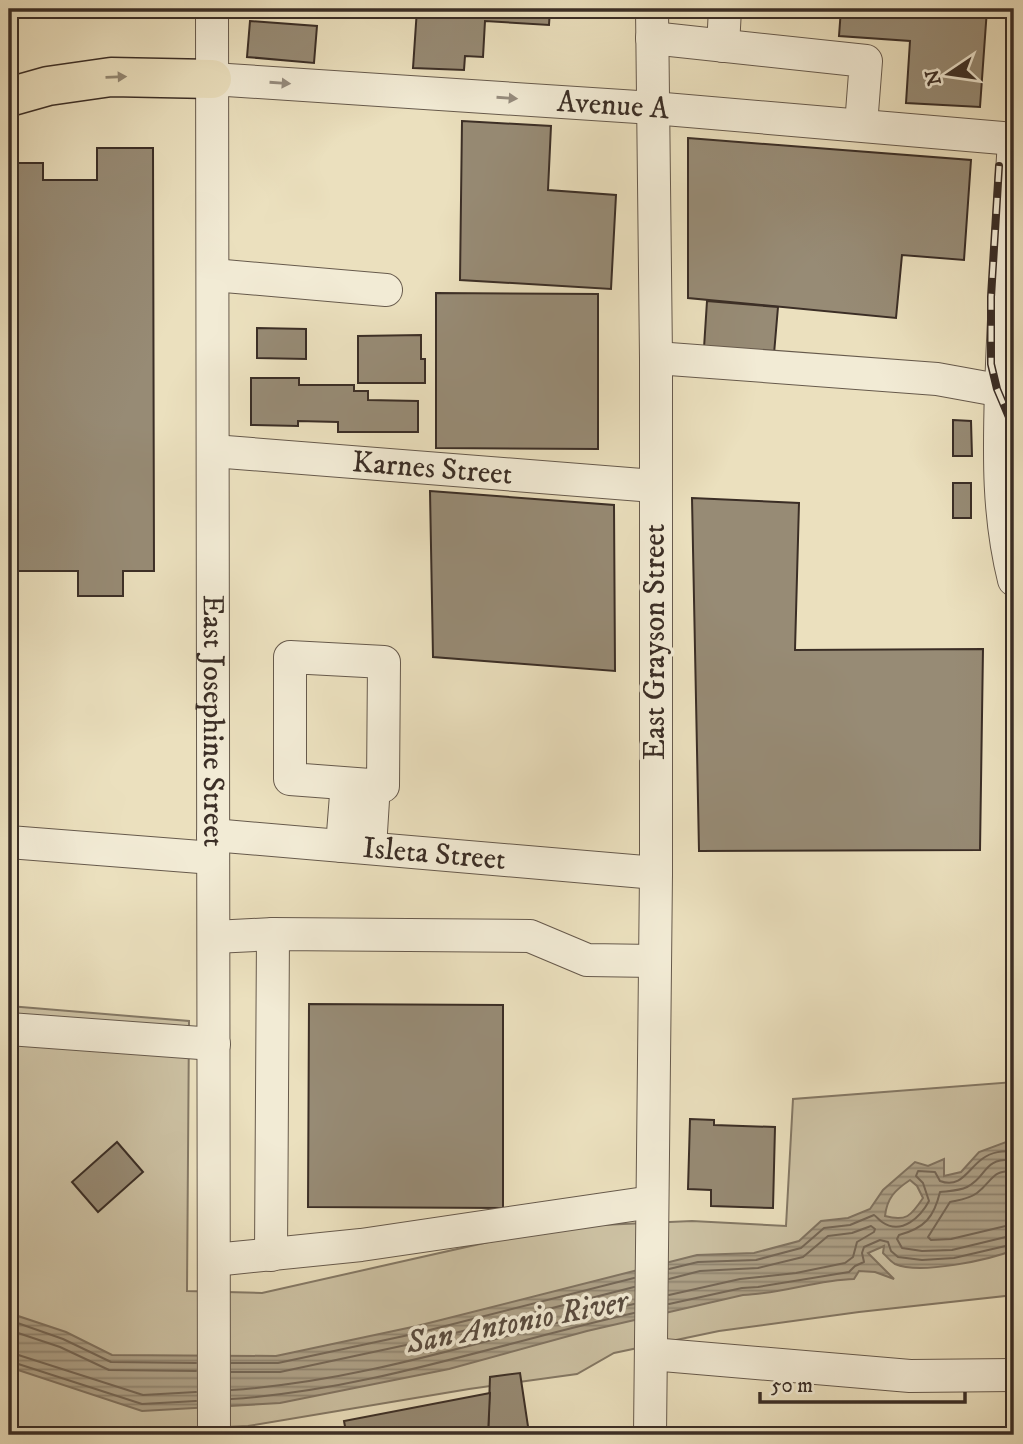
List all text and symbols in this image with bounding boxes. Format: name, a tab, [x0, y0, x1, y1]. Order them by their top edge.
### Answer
north arrow	[914, 38, 984, 108]
text: N	[921, 67, 947, 88]
one-way arrow	[105, 72, 127, 83]
one-way arrow	[269, 78, 291, 89]
street label: Avenue A	[556, 83, 672, 128]
one-way arrow	[496, 93, 518, 104]
street label: Karnes Street	[351, 444, 514, 493]
street label: East Grayson Street	[637, 524, 674, 760]
street label: East Josephine Street	[194, 595, 232, 847]
street label: Isleta Street	[361, 829, 507, 879]
water label: San Antonio River	[402, 1281, 634, 1364]
scale bar	[760, 1360, 965, 1404]
text: 50 m	[771, 1373, 813, 1399]

